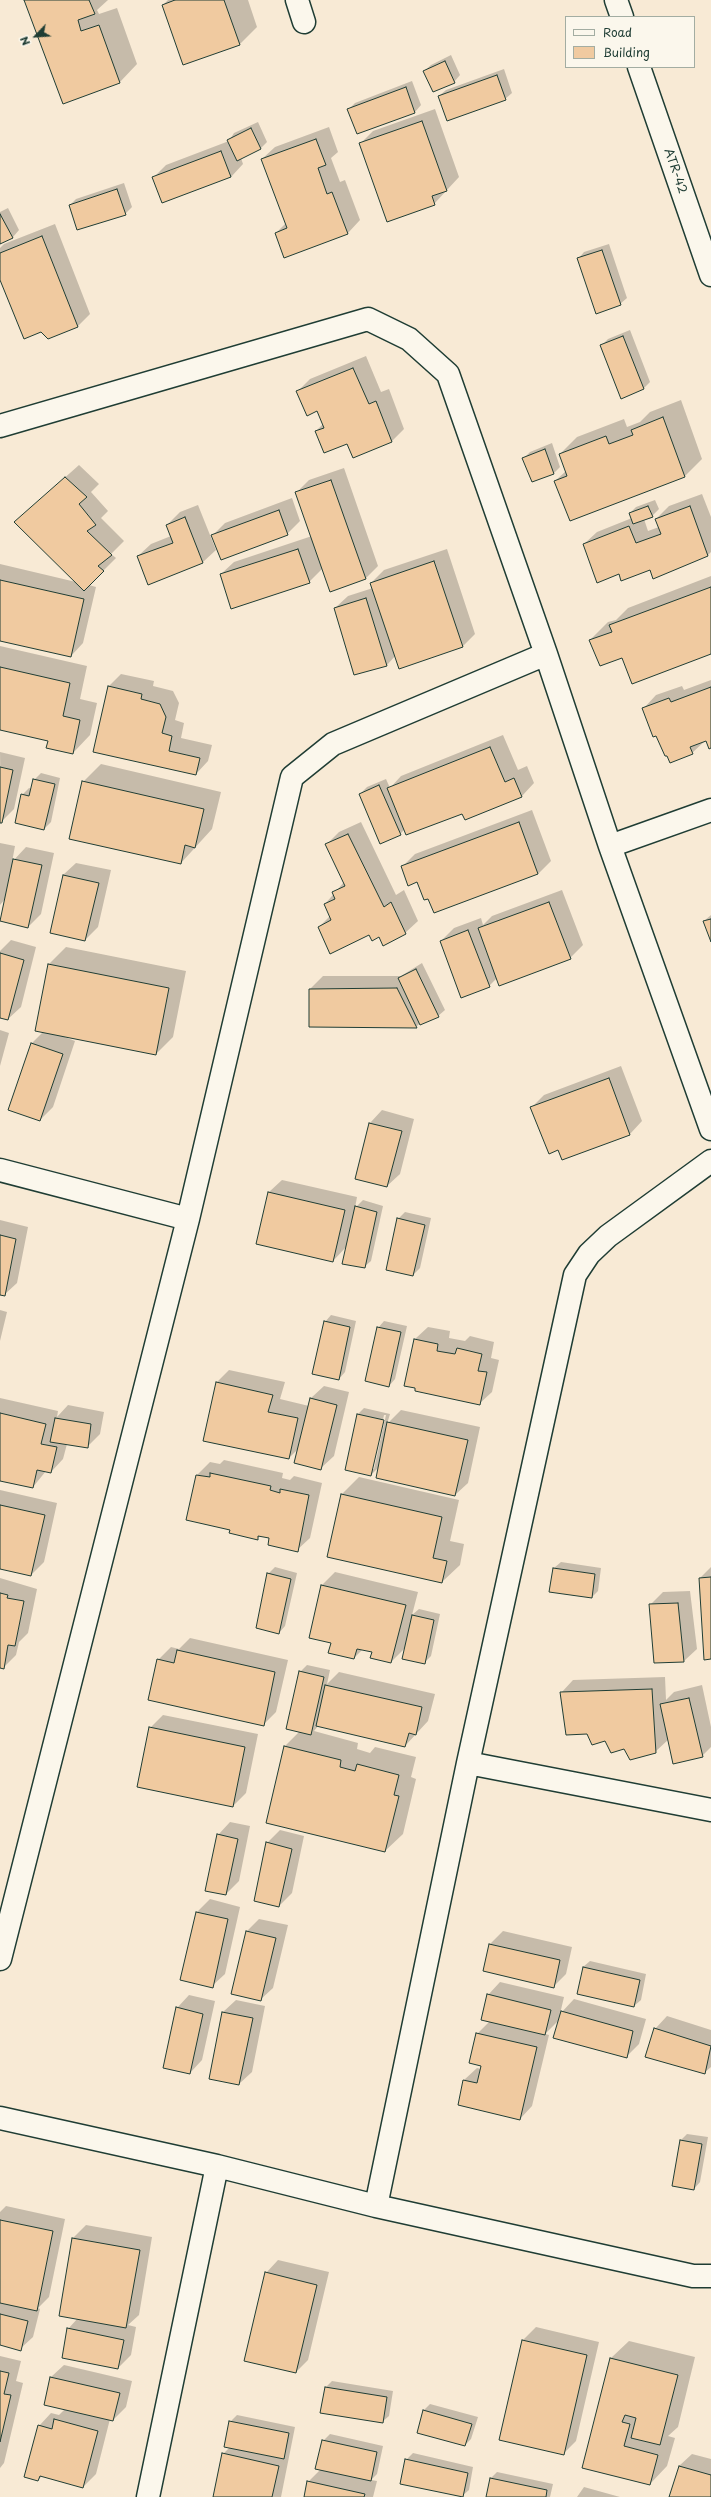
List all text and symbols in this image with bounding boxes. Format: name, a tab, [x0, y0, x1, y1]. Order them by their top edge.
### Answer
north arrow	[16, 16, 56, 56]
legend	[565, 16, 695, 68]
text: Road	[603, 23, 632, 41]
text: N	[15, 34, 34, 49]
text: Building	[603, 43, 650, 61]
street label: ATR-42	[661, 147, 689, 195]

